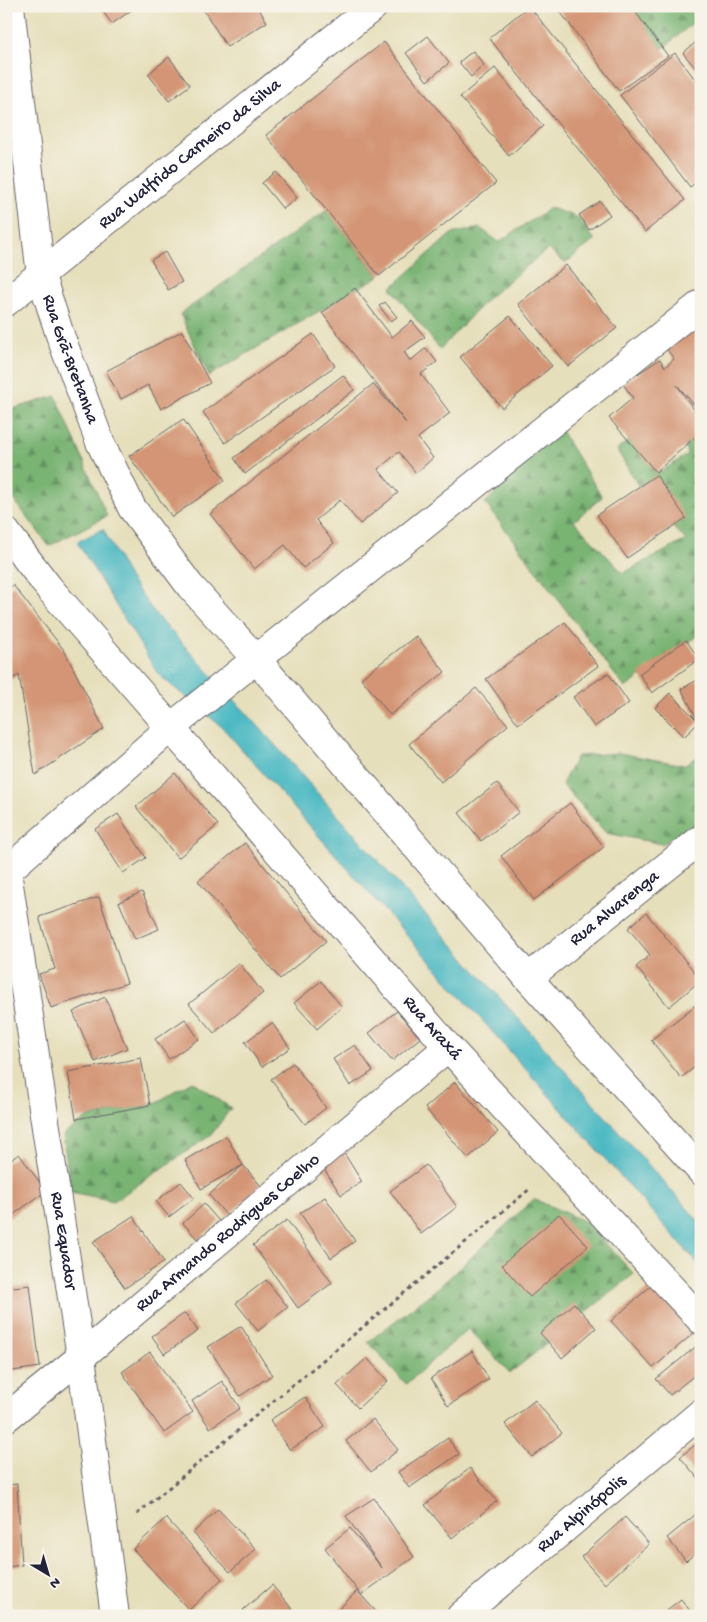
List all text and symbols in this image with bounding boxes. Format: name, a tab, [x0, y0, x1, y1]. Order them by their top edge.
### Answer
street label: Rua Walfrido Carneiro da Silva	[94, 74, 286, 234]
street label: Rua Grã-Bretanha	[37, 292, 103, 428]
street label: Rua Alvarenga	[565, 865, 664, 951]
street label: Rua Araxá	[398, 992, 466, 1066]
street label: Rua Armando Rodrigues Coelho	[132, 1149, 324, 1317]
street label: Rua Equador	[45, 1190, 81, 1293]
street label: Rua Alpinópolis	[533, 1470, 631, 1558]
north arrow	[22, 1550, 72, 1600]
text: N	[46, 1573, 63, 1592]

